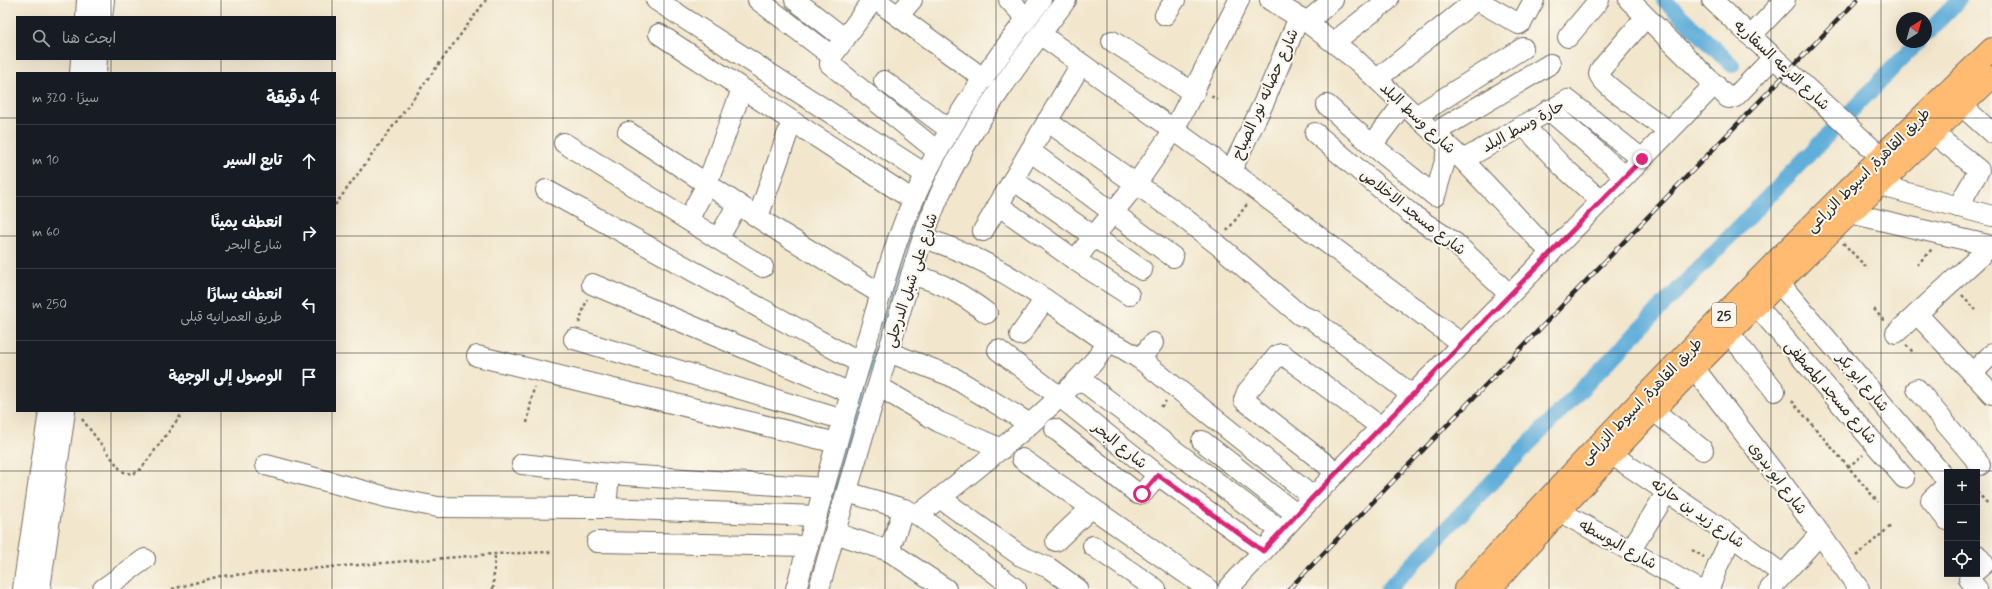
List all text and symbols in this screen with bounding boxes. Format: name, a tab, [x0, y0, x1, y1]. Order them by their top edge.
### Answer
north arrow	[1896, 12, 1932, 48]
search box	[16, 16, 336, 60]
street label: شارع الترعه السقاريه	[1729, 16, 1834, 115]
street label: شارع حضانه نور الصباح	[1228, 26, 1304, 163]
icon: search	[30, 27, 52, 49]
text: ابحث هنا	[62, 29, 116, 49]
street label: شارع وسط البلد	[1375, 79, 1459, 159]
text: 4 دقيقة	[266, 87, 320, 109]
text: سيرًا · 320 m	[32, 90, 99, 107]
street label: حارة وسط البلد	[1479, 96, 1568, 158]
street label: طريق القاهرة, اسيوط الزراعى	[1802, 104, 1935, 237]
icon: ahead	[298, 150, 320, 172]
route end	[1633, 150, 1651, 168]
text: تابع السير	[224, 151, 282, 171]
text: 10 m	[32, 152, 59, 169]
street label: شارع مسجد الاخلاص	[1355, 165, 1469, 260]
street label: شارع على شبل الدرجلى	[881, 211, 943, 350]
text: انعطف يمينًا	[211, 213, 282, 233]
icon: right	[298, 222, 320, 244]
text: 60 m	[32, 224, 60, 241]
text: شارع البحر	[226, 237, 282, 254]
text: انعطف يسارًا	[207, 285, 282, 305]
icon: left	[298, 294, 320, 316]
text: 250 m	[32, 296, 67, 313]
road number: 25	[1712, 303, 1736, 327]
text: طريق العمرانيه قبلى	[180, 309, 282, 326]
street label: طريق القاهرة, اسيوط الزراعى	[1576, 334, 1707, 469]
street label: شارع مسجد المصطفى	[1780, 337, 1881, 449]
street label: شارع ابو بكر	[1830, 347, 1893, 416]
icon: arrive	[298, 366, 320, 388]
text: الوصول إلى الوجهة	[168, 367, 282, 387]
street label: شارع البحر	[1087, 417, 1151, 474]
street label: شارع ابو بدوى	[1743, 438, 1811, 519]
map controls	[1944, 469, 1980, 577]
button: +	[1944, 469, 1980, 505]
street label: شارع زيد بن حارثه	[1647, 474, 1748, 553]
route start	[1133, 485, 1151, 503]
button: −	[1944, 505, 1980, 541]
street label: شارع البوسطه	[1575, 515, 1660, 574]
button: locate	[1944, 541, 1980, 577]

